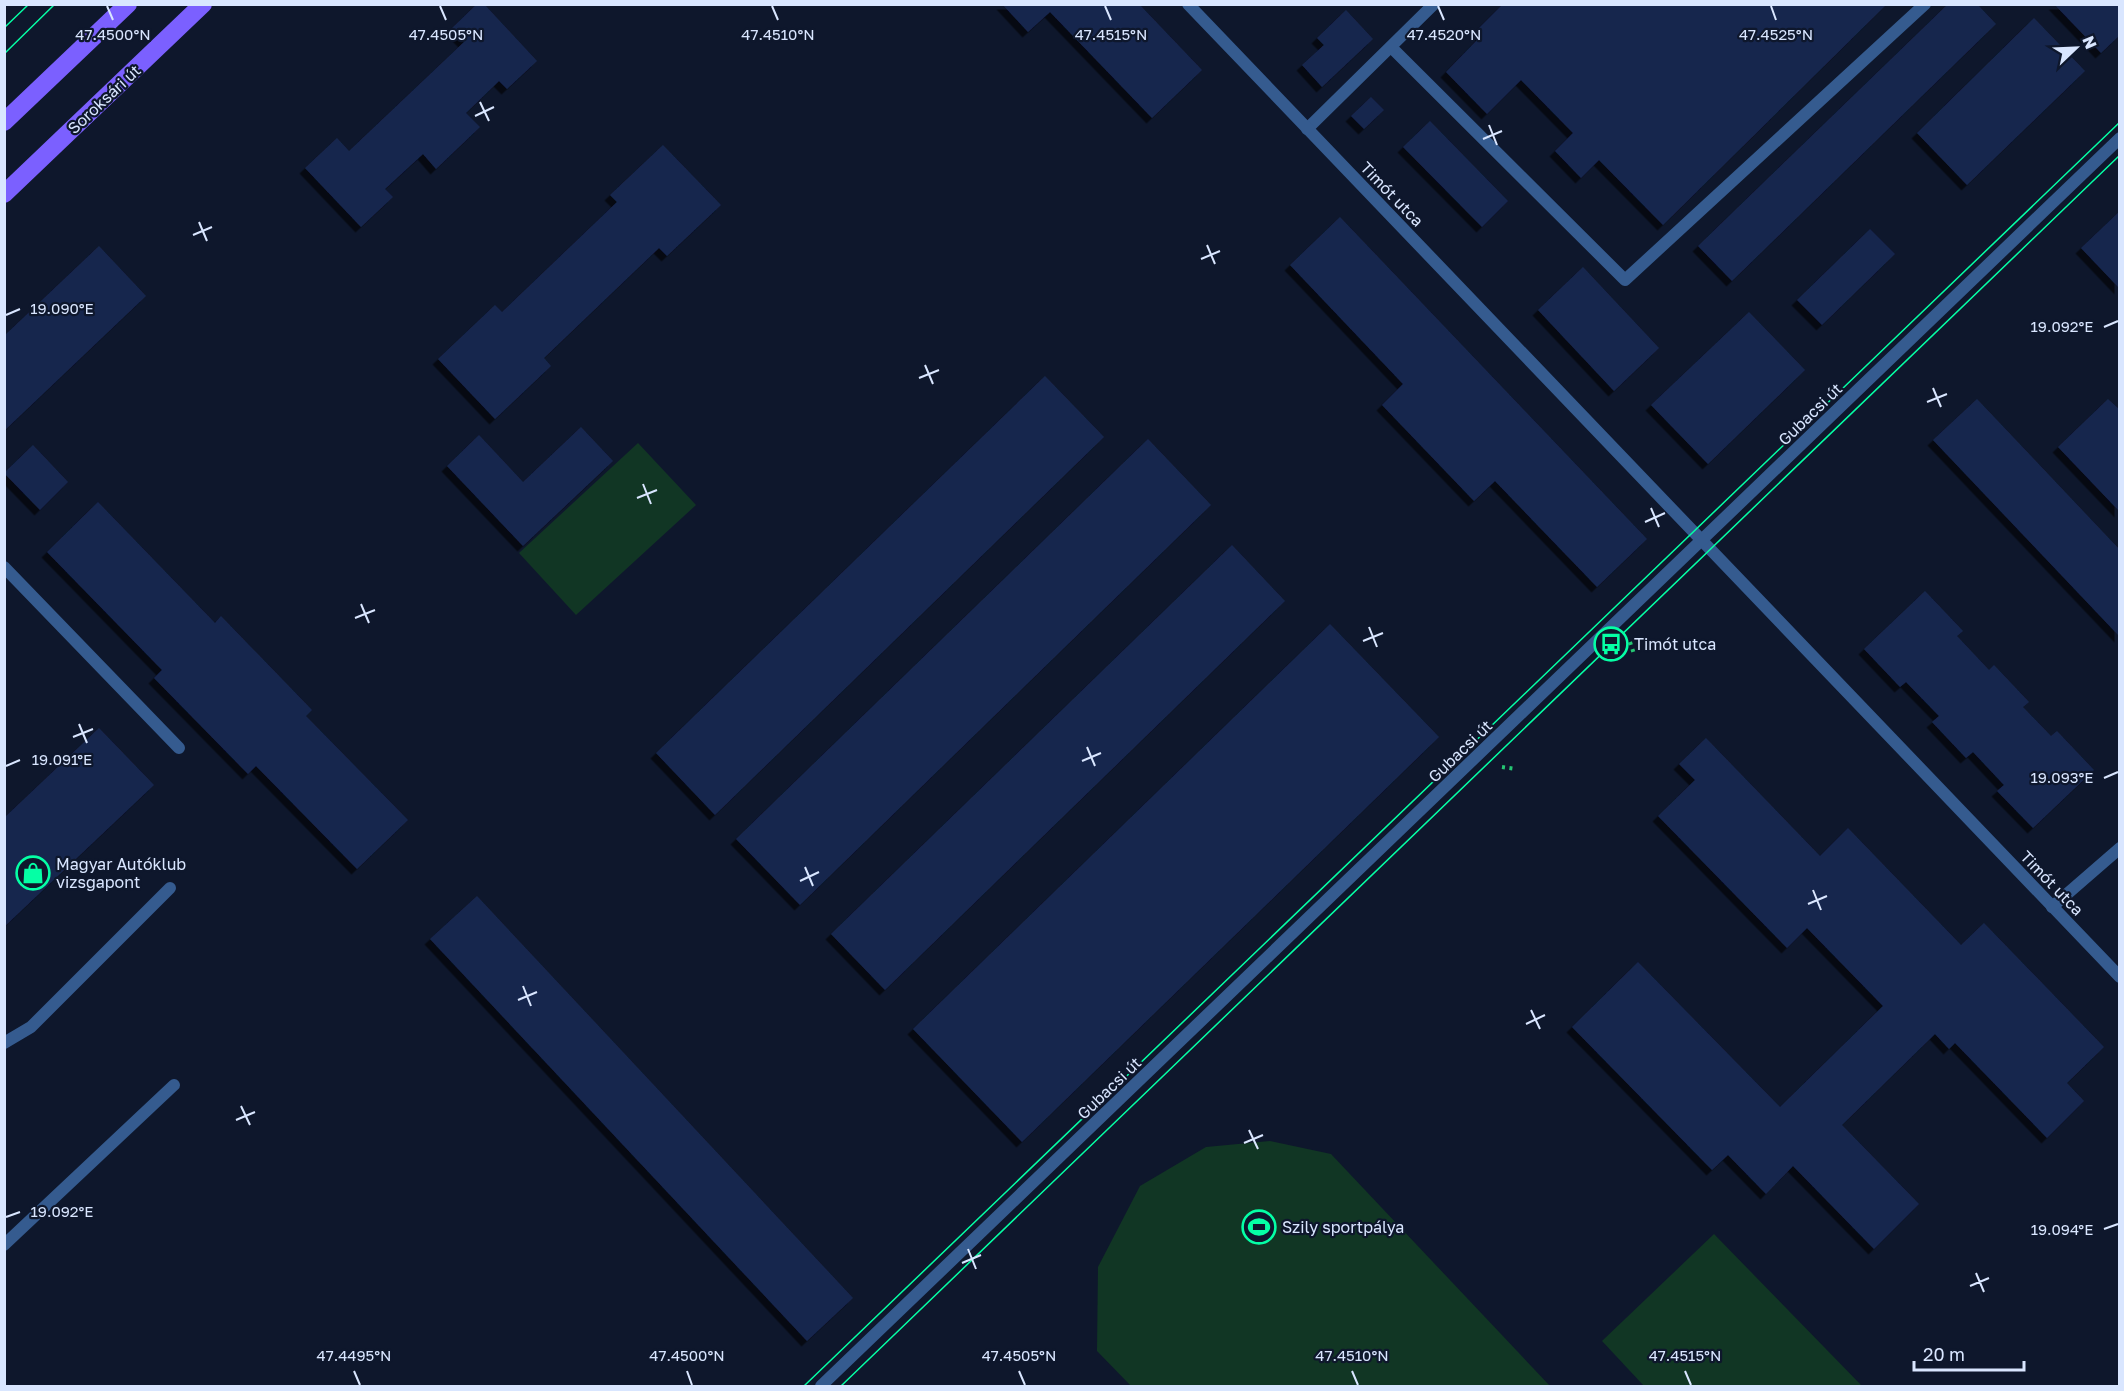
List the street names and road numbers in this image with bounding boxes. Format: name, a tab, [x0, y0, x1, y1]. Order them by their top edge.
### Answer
street label: Soroksári út	[63, 60, 145, 138]
street label: Timót utca	[1356, 157, 1428, 231]
street label: Gubacsi út	[1774, 379, 1846, 449]
street label: Gubacsi út	[1424, 716, 1496, 786]
street label: Timót utca	[2016, 846, 2088, 920]
street label: Gubacsi út	[1073, 1053, 1145, 1123]

